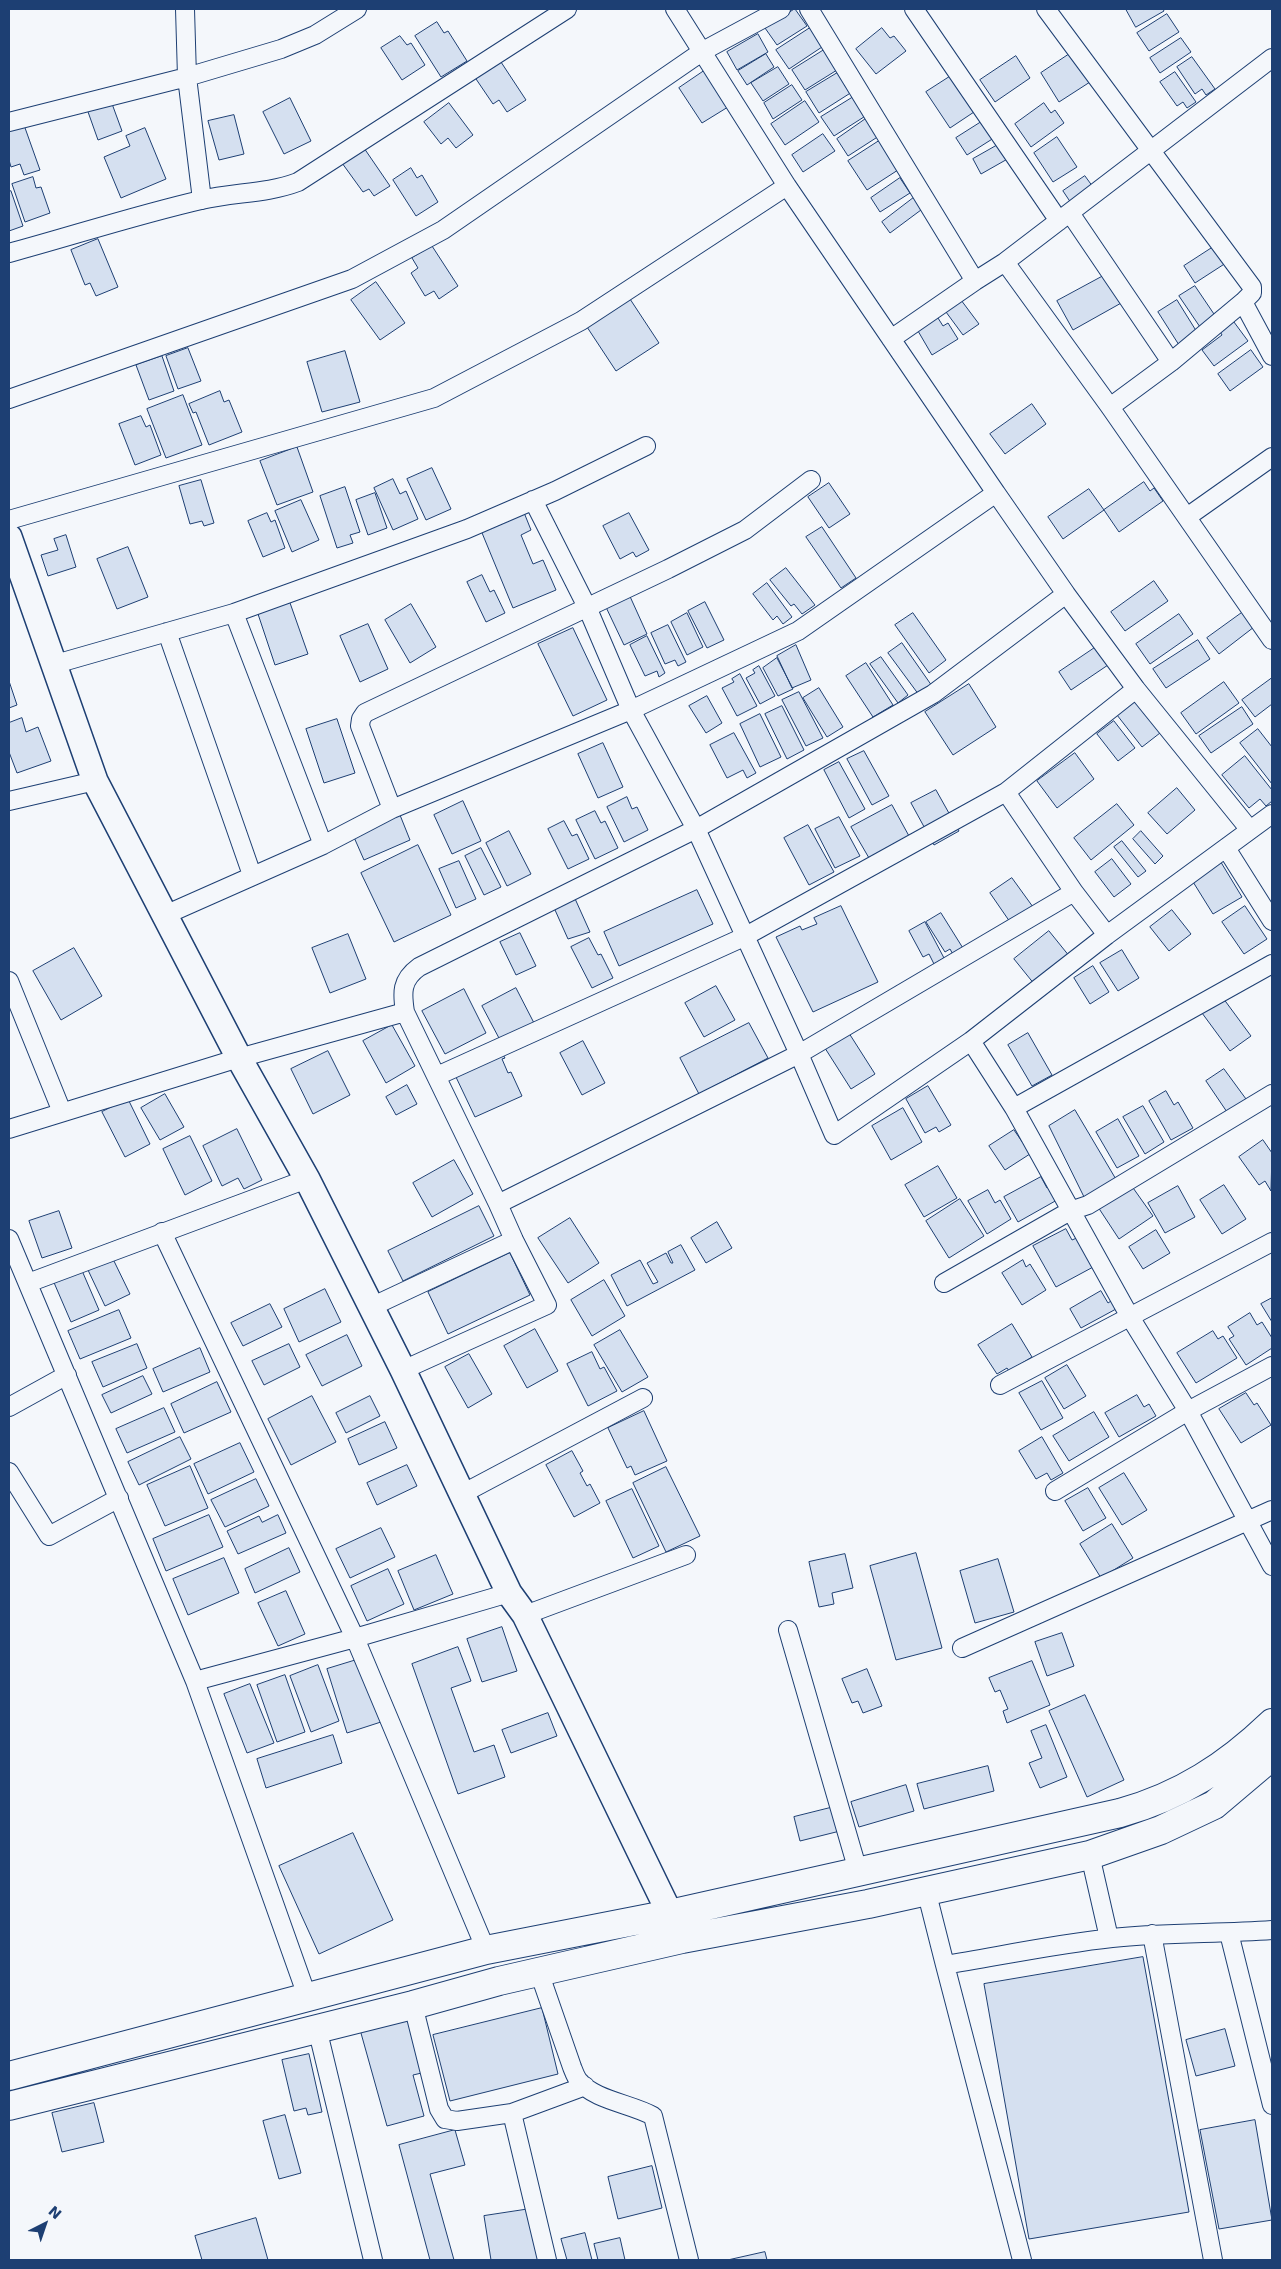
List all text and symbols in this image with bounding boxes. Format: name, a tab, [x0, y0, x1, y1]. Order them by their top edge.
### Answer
north arrow	[20, 2199, 70, 2249]
text: N	[45, 2203, 65, 2223]

